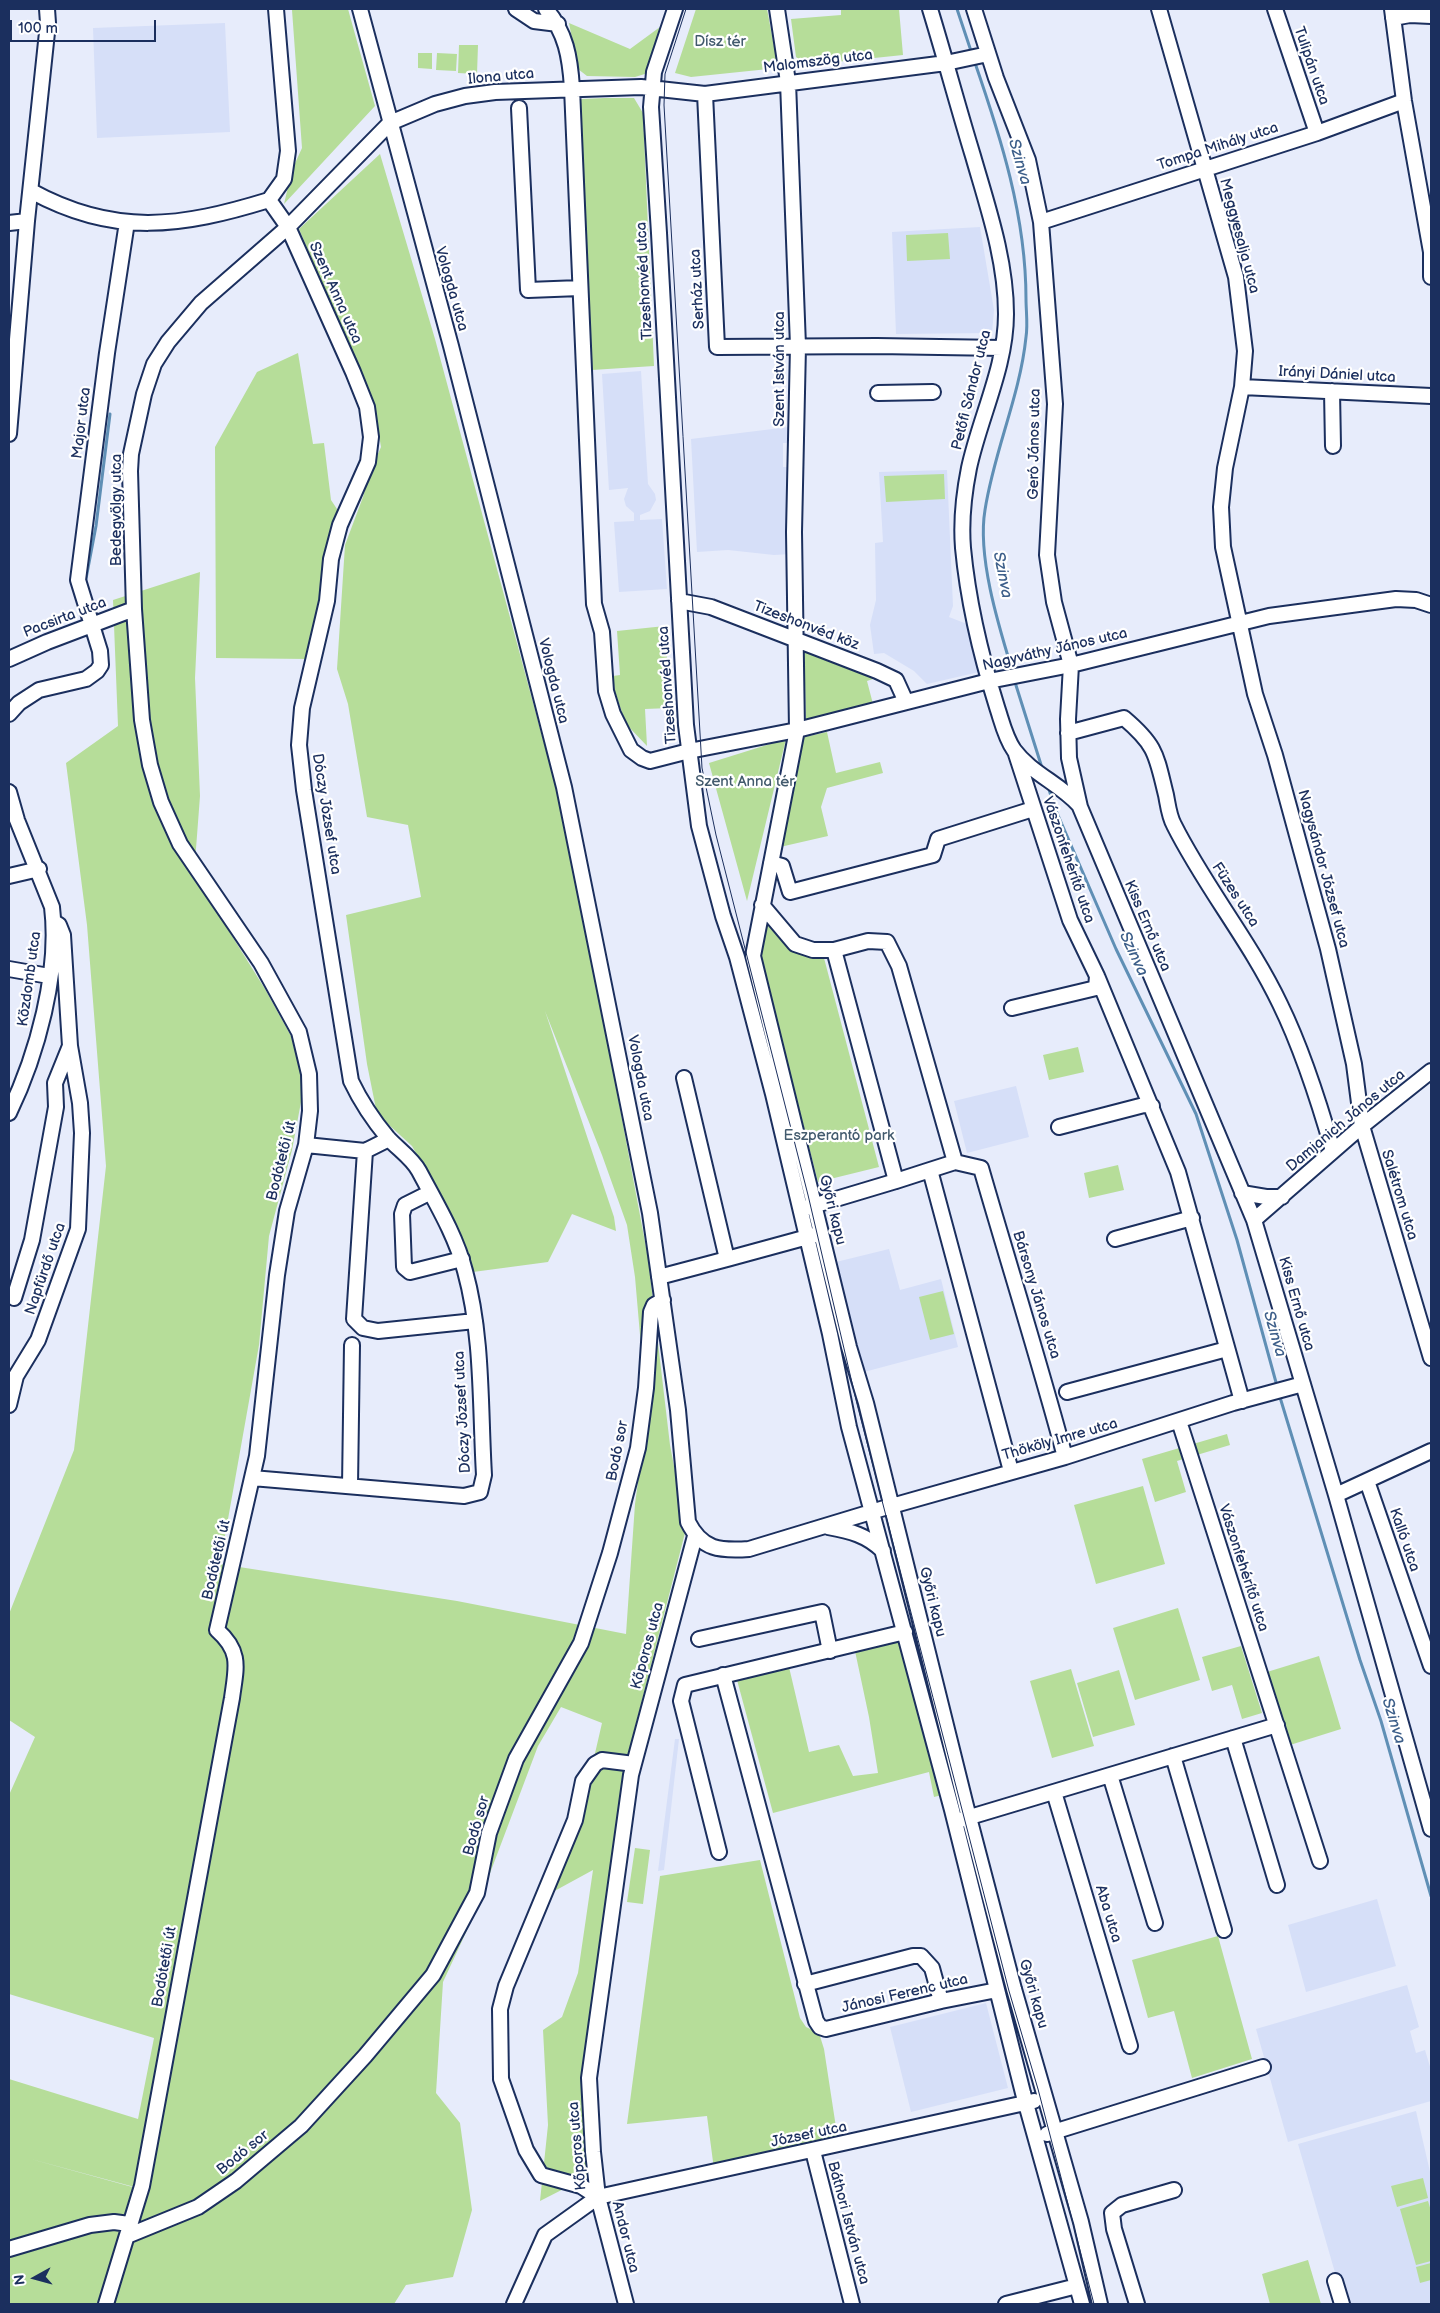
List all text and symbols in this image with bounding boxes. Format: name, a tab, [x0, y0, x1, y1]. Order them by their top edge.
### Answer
scale bar	[12, 10, 159, 42]
text: 100 m	[18, 19, 58, 38]
street label: Tulipán utca	[1289, 24, 1333, 108]
park label: Dísz tér	[694, 33, 746, 51]
street label: Malomszög utca	[762, 46, 874, 78]
street label: Ilona utca	[467, 65, 535, 89]
street label: Tompa Mihály utca	[1155, 119, 1281, 175]
water label: Szinva	[1003, 137, 1035, 187]
street label: Meggyesalja utca	[1215, 177, 1263, 295]
street label: Tizeshonvéd utca	[633, 222, 657, 340]
street label: Szent Anna utca	[304, 239, 366, 347]
street label: Vologda utca	[430, 245, 472, 333]
street label: Serház utca	[687, 248, 709, 330]
street label: Szent István utca	[771, 311, 789, 427]
street label: Petőfi Sándor utca	[948, 328, 996, 452]
street label: Irányi Dániel utca	[1278, 363, 1396, 387]
street label: Major utca	[69, 386, 95, 460]
street label: Geró János utca	[1025, 388, 1045, 500]
street label: Bedegvölgy utca	[108, 454, 126, 566]
water label: Szinva	[988, 550, 1016, 600]
street label: Pacsirta utca	[21, 594, 109, 642]
street label: Tizeshonvéd köz	[751, 598, 861, 654]
street label: Tizeshonvéd utca	[655, 625, 681, 745]
street label: Nagyváthy János utca	[981, 625, 1129, 675]
street label: Vologda utca	[534, 637, 572, 725]
street label: Dóczy József utca	[308, 752, 344, 876]
park label: Szent Anna tér	[695, 773, 795, 791]
street label: Nagysándor József utca	[1293, 788, 1353, 950]
street label: Vászonfehérítő utca	[1038, 794, 1098, 926]
street label: Füzes utca	[1207, 859, 1263, 931]
street label: Kiss Ernő utca	[1120, 878, 1174, 974]
water label: Szinva	[1114, 929, 1152, 979]
street label: Közdomb utca	[14, 930, 46, 1028]
street label: Vologda utca	[623, 1033, 657, 1123]
street label: Damjanich János utca	[1283, 1066, 1409, 1176]
street label: Bodótetői út	[263, 1119, 301, 1203]
park label: Eszperantó park	[784, 1127, 894, 1145]
street label: Salétrom utca	[1377, 1148, 1421, 1242]
street label: Győri kapu	[815, 1173, 849, 1247]
street label: Napfürdő utca	[22, 1221, 70, 1317]
street label: Bársony János utca	[1008, 1229, 1064, 1361]
street label: Kiss Ernő utca	[1274, 1255, 1318, 1353]
water label: Szinva	[1258, 1309, 1290, 1359]
street label: Dóczy József utca	[451, 1350, 475, 1474]
street label: Thököly Imre utca	[1000, 1415, 1120, 1465]
street label: Bodó sor	[603, 1419, 633, 1483]
street label: Vászonfehérítő utca	[1214, 1502, 1272, 1634]
street label: Kalló utca	[1385, 1506, 1423, 1574]
street label: Bodótetői út	[199, 1518, 235, 1602]
street label: Győri kapu	[915, 1565, 949, 1639]
street label: Kőporos utca	[628, 1601, 668, 1691]
water label: Szinva	[1377, 1696, 1409, 1746]
street label: Bodó sor	[460, 1794, 494, 1858]
street label: Aba utca	[1091, 1883, 1125, 1945]
street label: Bodótetői út	[149, 1925, 181, 2009]
street label: Győri kapu	[1015, 1957, 1051, 2031]
street label: Jánosi Ferenc utca	[840, 1971, 970, 2017]
street label: Kőporos utca	[565, 2101, 591, 2191]
street label: József utca	[769, 2118, 849, 2152]
street label: Bodó sor	[213, 2127, 273, 2179]
street label: Báthori István utca	[823, 2159, 873, 2287]
street label: Andor utca	[607, 2199, 643, 2275]
north arrow	[10, 2253, 60, 2303]
text: N	[11, 2274, 29, 2286]

